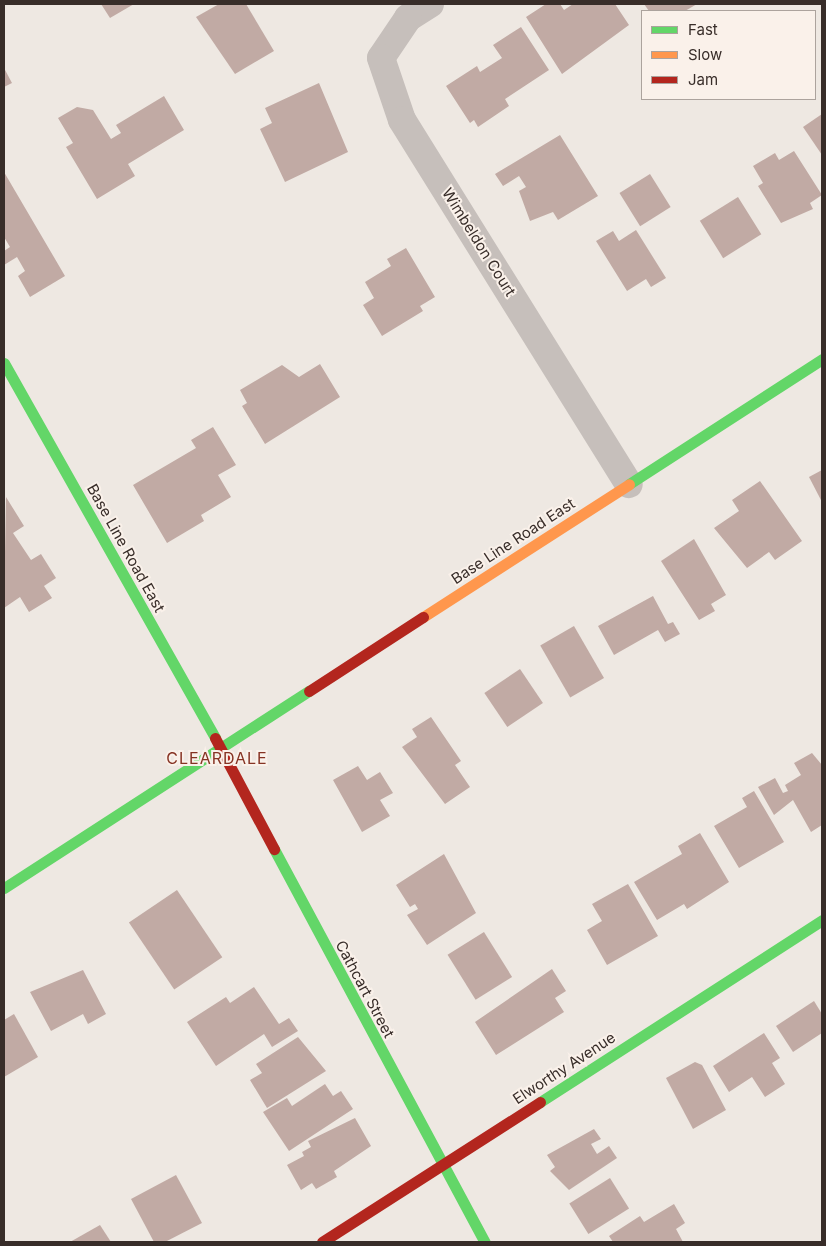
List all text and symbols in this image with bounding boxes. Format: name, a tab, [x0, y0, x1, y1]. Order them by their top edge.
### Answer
legend	[641, 10, 816, 100]
text: Fast	[688, 20, 718, 39]
text: Slow	[688, 45, 722, 64]
text: Jam	[688, 70, 718, 89]
street label: Wimbeldon Court	[439, 185, 519, 299]
street label: Base Line Road East	[83, 481, 169, 615]
street label: Base Line Road East	[448, 494, 578, 588]
district label: CLEARDALE	[165, 748, 269, 768]
street label: Cathcart Street	[332, 937, 398, 1041]
street label: Elworthy Avenue	[509, 1028, 619, 1108]

